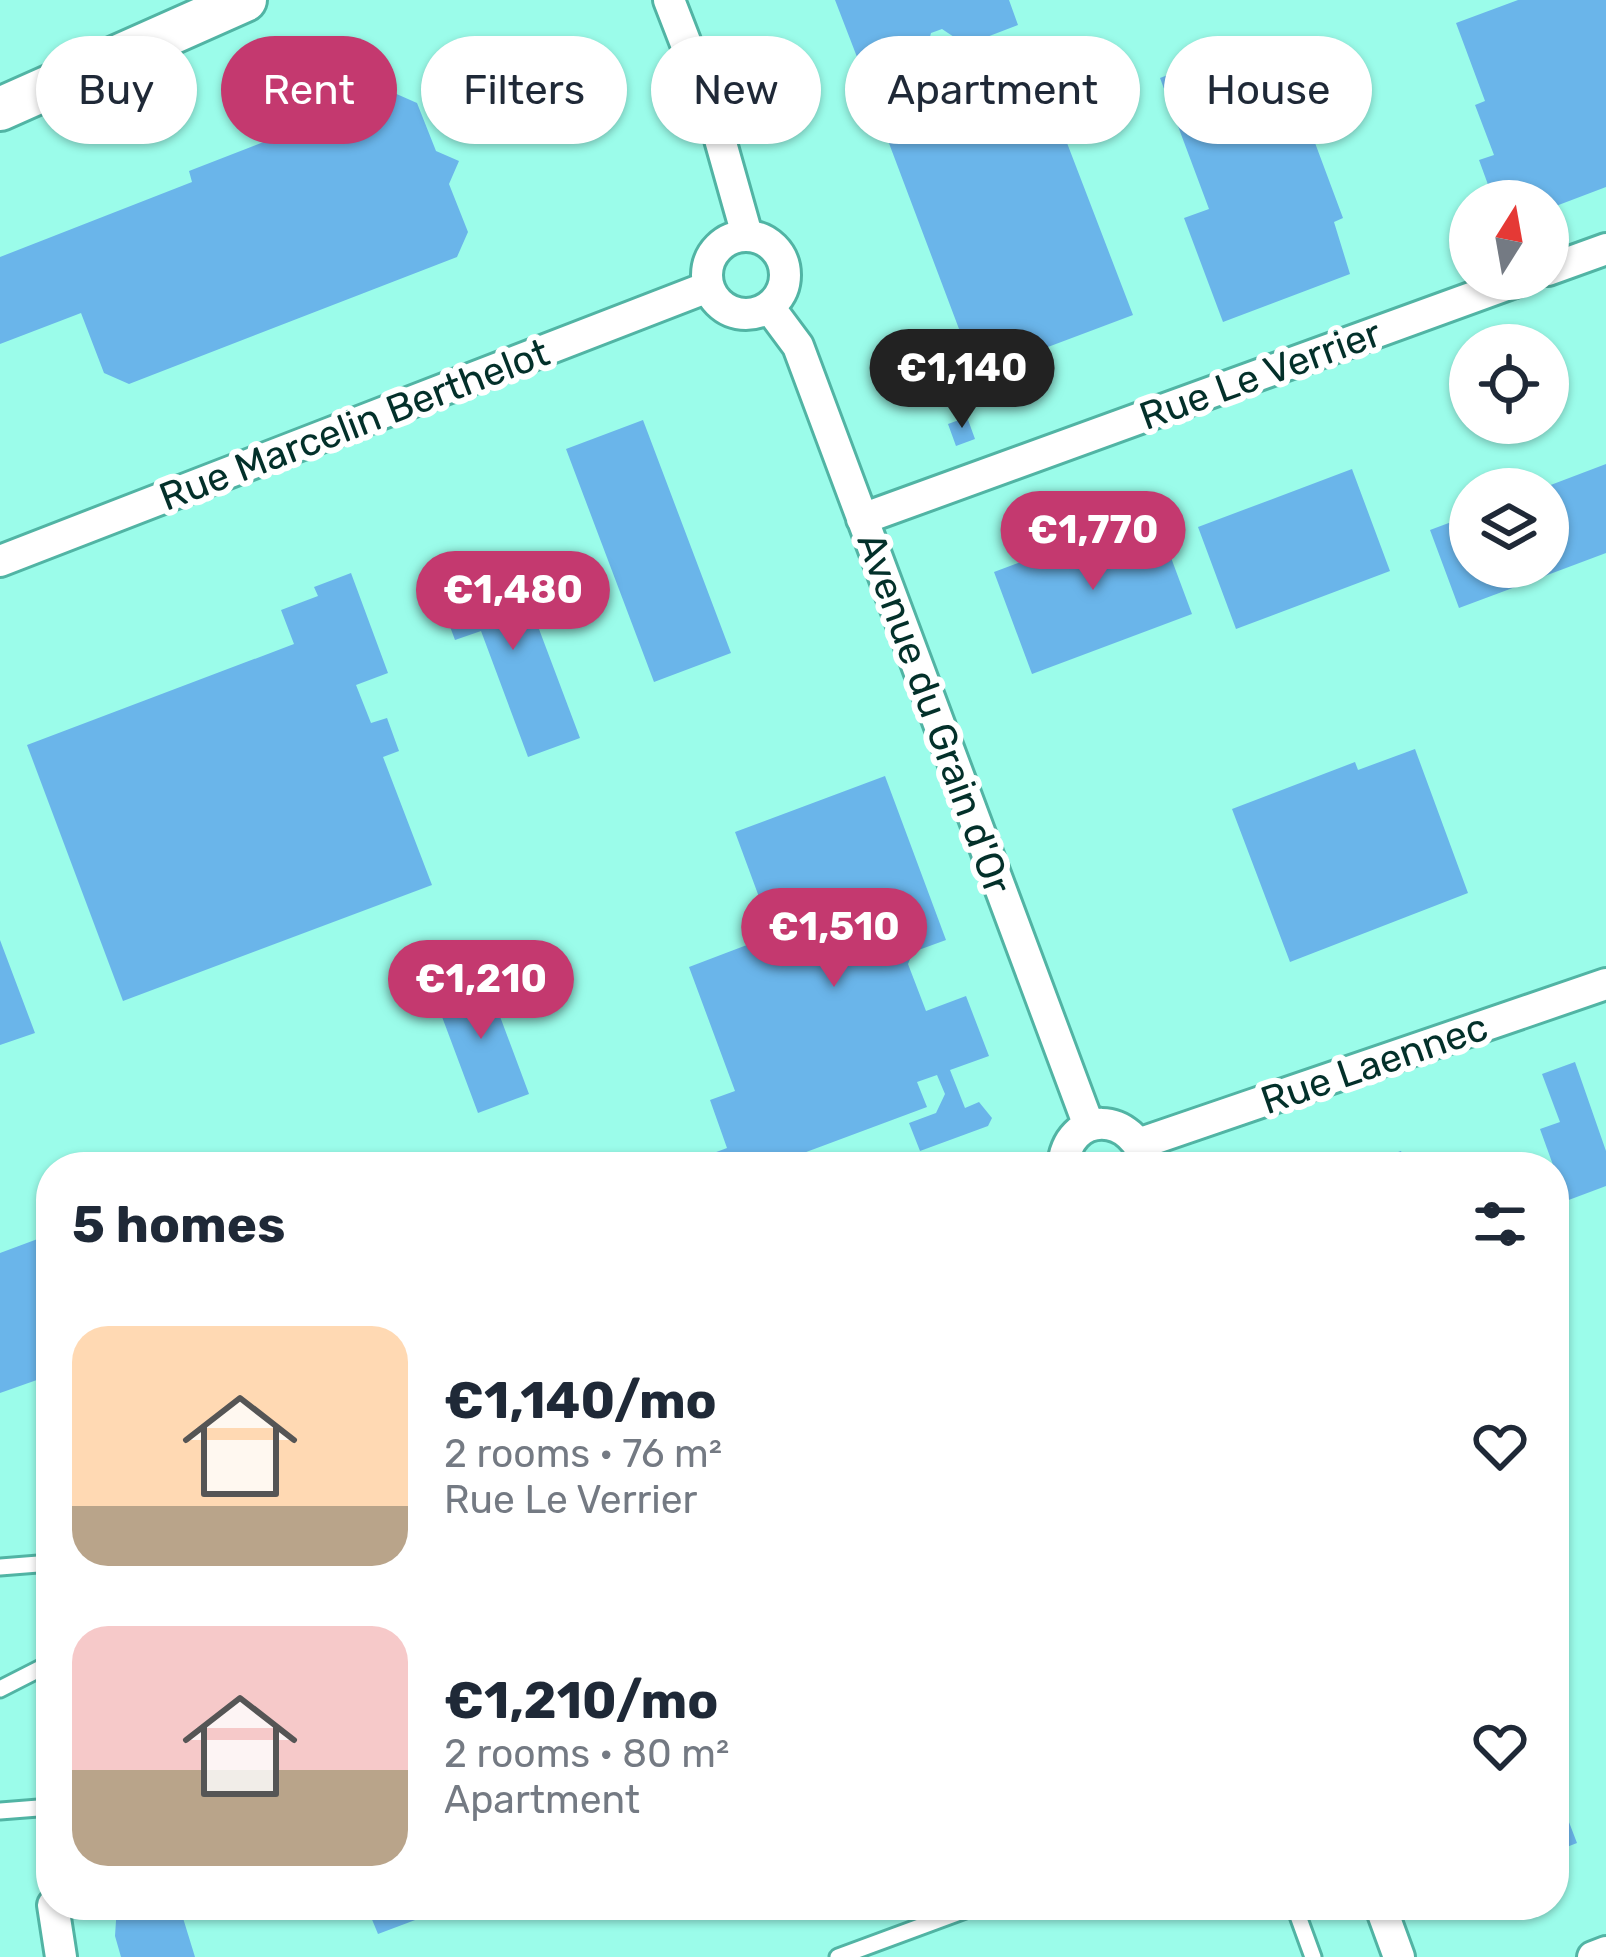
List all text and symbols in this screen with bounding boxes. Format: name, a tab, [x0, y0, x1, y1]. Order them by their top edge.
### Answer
chip: Buy	[36, 36, 197, 144]
chip: Rent	[221, 36, 397, 144]
chip: Filters	[421, 36, 627, 144]
chip: New	[651, 36, 821, 144]
chip: Apartment	[845, 36, 1140, 144]
chip: House	[1164, 36, 1372, 144]
north arrow	[1449, 180, 1569, 300]
map controls	[1449, 180, 1569, 588]
street label: Rue Le Verrier	[1133, 310, 1387, 440]
button: locate	[1449, 324, 1569, 444]
street label: Rue Marcelin Berthelot	[153, 329, 556, 520]
pin: €1,140	[864, 329, 1060, 431]
text: €1,140	[897, 345, 1027, 391]
button: layers	[1449, 468, 1569, 588]
pin: €1,770	[995, 491, 1191, 593]
text: €1,770	[1028, 507, 1158, 553]
street label: Avenue du Grain d'Or	[847, 527, 1021, 900]
pin: €1,480	[415, 551, 611, 653]
text: €1,480	[443, 567, 583, 613]
pin: €1,510	[736, 888, 932, 990]
text: €1,510	[768, 904, 900, 950]
pin: €1,210	[383, 940, 579, 1042]
text: €1,210	[415, 956, 547, 1002]
street label: Rue Laennec	[1255, 1004, 1494, 1124]
icon: filters	[1467, 1191, 1533, 1257]
text: 5 homes	[72, 1194, 285, 1255]
text: €1,140/mo	[444, 1370, 717, 1431]
icon: home	[168, 1374, 312, 1518]
icon: heart	[1467, 1413, 1533, 1479]
text: 2 rooms · 76 m²	[444, 1431, 722, 1477]
text: Rue Le Verrier	[444, 1477, 697, 1523]
text: €1,210/mo	[444, 1670, 718, 1731]
icon: home	[168, 1674, 312, 1818]
icon: heart	[1467, 1713, 1533, 1779]
text: 2 rooms · 80 m²	[444, 1731, 729, 1777]
text: Apartment	[444, 1777, 640, 1823]

